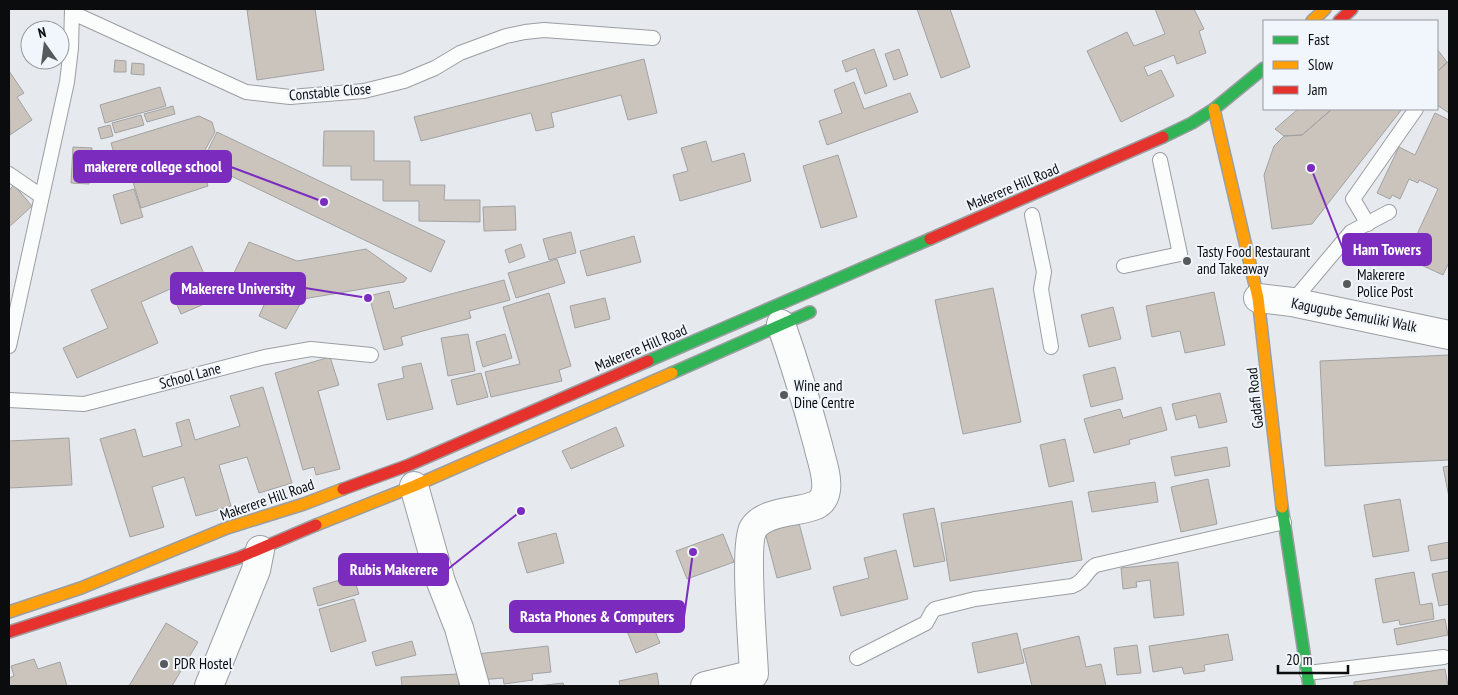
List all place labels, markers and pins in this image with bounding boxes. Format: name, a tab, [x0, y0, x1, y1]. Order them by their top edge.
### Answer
callout: makerere college school	[74, 151, 231, 182]
callout: Ham Towers	[1343, 234, 1431, 265]
place label: Tasty Food Restaurant and Takeaway	[1197, 242, 1310, 278]
marker: Tasty Food Restaurant and Takeaway	[1181, 255, 1193, 267]
place label: Makerere Police Post	[1357, 265, 1413, 301]
callout: Makerere University	[171, 273, 305, 304]
marker: Makerere Police Post	[1341, 278, 1353, 290]
place label: Wine and Dine Centre	[794, 376, 855, 412]
marker: Wine and Dine Centre	[778, 389, 790, 401]
callout: Rubis Makerere	[339, 554, 448, 585]
callout: Rasta Phones & Computers	[510, 601, 684, 632]
place label: PDR Hostel	[174, 654, 233, 673]
marker: PDR Hostel	[158, 658, 170, 670]

